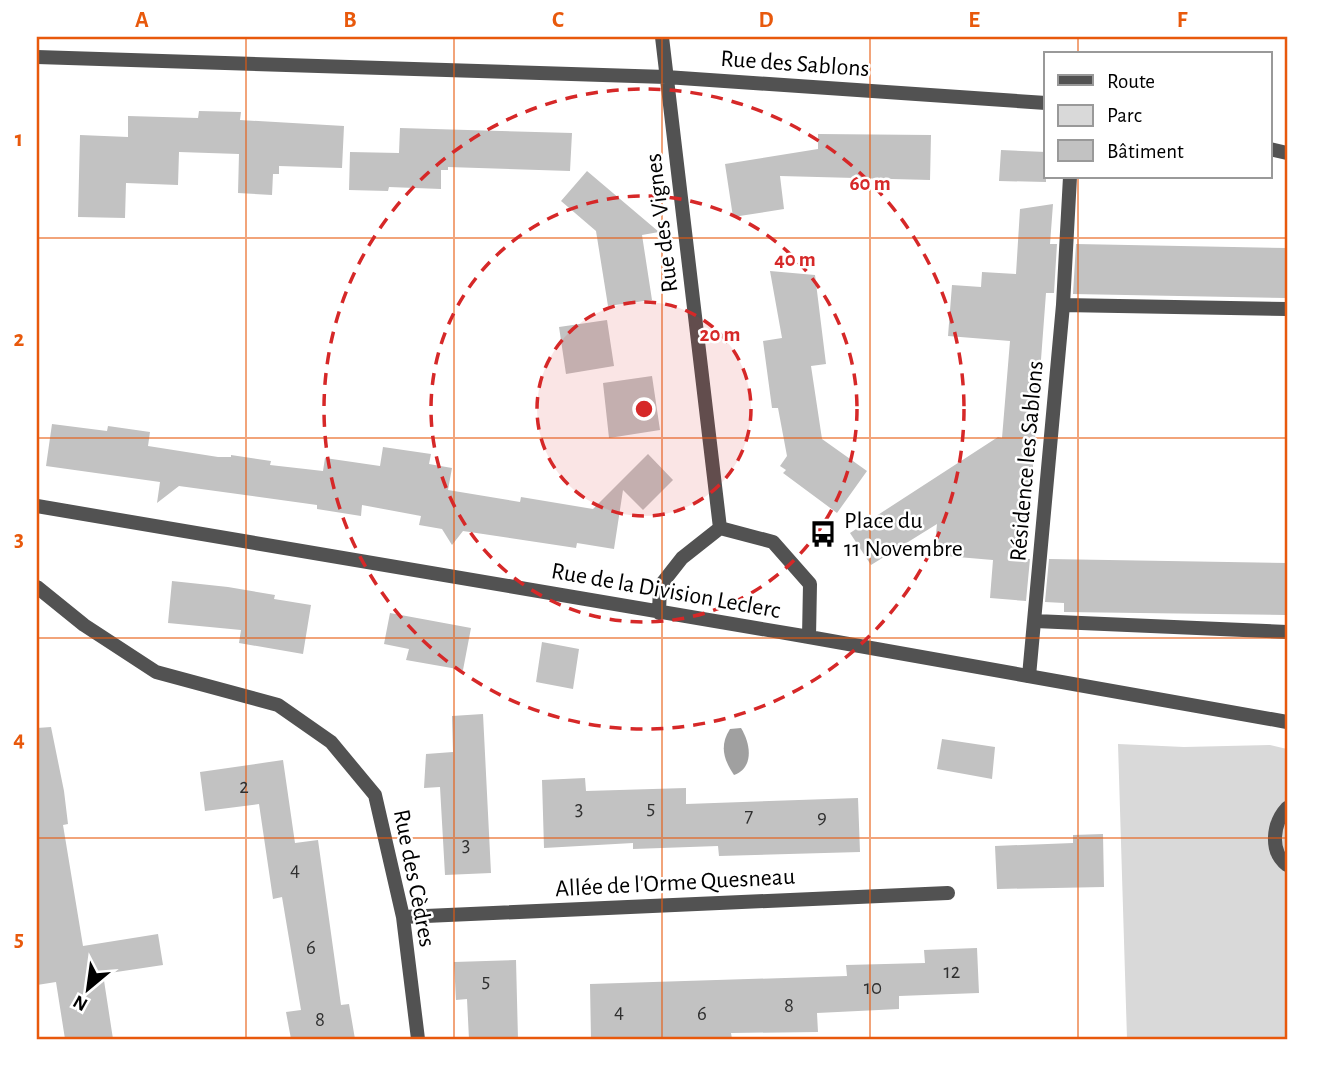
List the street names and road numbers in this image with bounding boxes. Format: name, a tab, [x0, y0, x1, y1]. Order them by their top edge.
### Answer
street label: Rue des Sablons	[720, 47, 870, 81]
street label: Rue des Vignes	[642, 152, 682, 294]
street label: Résidence les Sablons	[1006, 360, 1048, 562]
street label: Rue de la Division Leclerc	[549, 559, 782, 623]
street label: Rue des Cèdres	[389, 807, 439, 949]
street label: Allée de l'Orme Quesneau	[554, 865, 796, 901]

